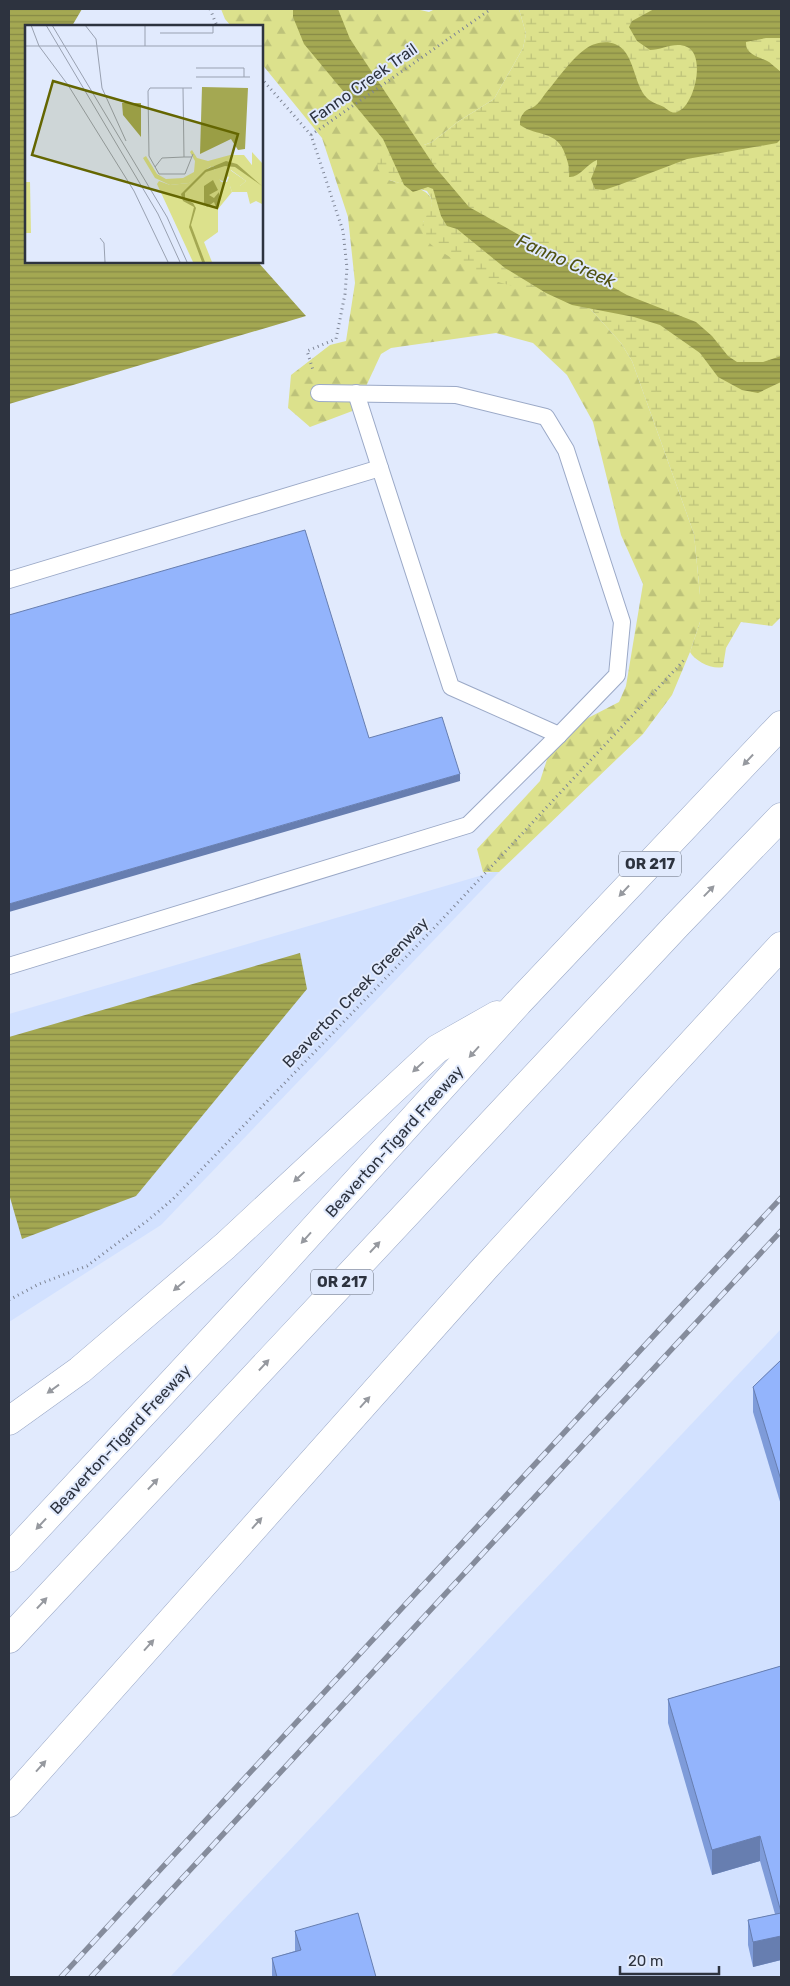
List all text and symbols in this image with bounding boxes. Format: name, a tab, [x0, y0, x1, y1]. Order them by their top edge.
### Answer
inset map	[25, 25, 262, 262]
street label: Fanno Creek Trail	[306, 39, 421, 128]
water label: Fanno Creek	[513, 229, 619, 293]
one-way arrow	[742, 754, 754, 766]
road number: OR 217	[619, 852, 681, 876]
one-way arrow	[618, 885, 630, 897]
one-way arrow	[703, 886, 715, 898]
street label: Beaverton Creek Greenway	[278, 913, 432, 1072]
one-way arrow	[468, 1046, 480, 1058]
one-way arrow	[413, 1061, 425, 1073]
street label: Beaverton-Tigard Freeway	[321, 1062, 468, 1221]
one-way arrow	[294, 1171, 306, 1183]
one-way arrow	[300, 1231, 312, 1243]
one-way arrow	[369, 1241, 381, 1253]
road number: OR 217	[311, 1270, 373, 1294]
one-way arrow	[172, 1280, 185, 1291]
one-way arrow	[258, 1360, 270, 1372]
street label: Beaverton-Tigard Freeway	[46, 1361, 195, 1518]
one-way arrow	[46, 1384, 60, 1394]
one-way arrow	[359, 1397, 371, 1409]
one-way arrow	[147, 1478, 159, 1490]
one-way arrow	[35, 1517, 47, 1529]
one-way arrow	[251, 1518, 263, 1530]
one-way arrow	[36, 1597, 48, 1609]
one-way arrow	[143, 1639, 155, 1651]
one-way arrow	[35, 1761, 47, 1773]
scale bar	[620, 1944, 719, 1976]
text: 20 m	[628, 1952, 663, 1970]

